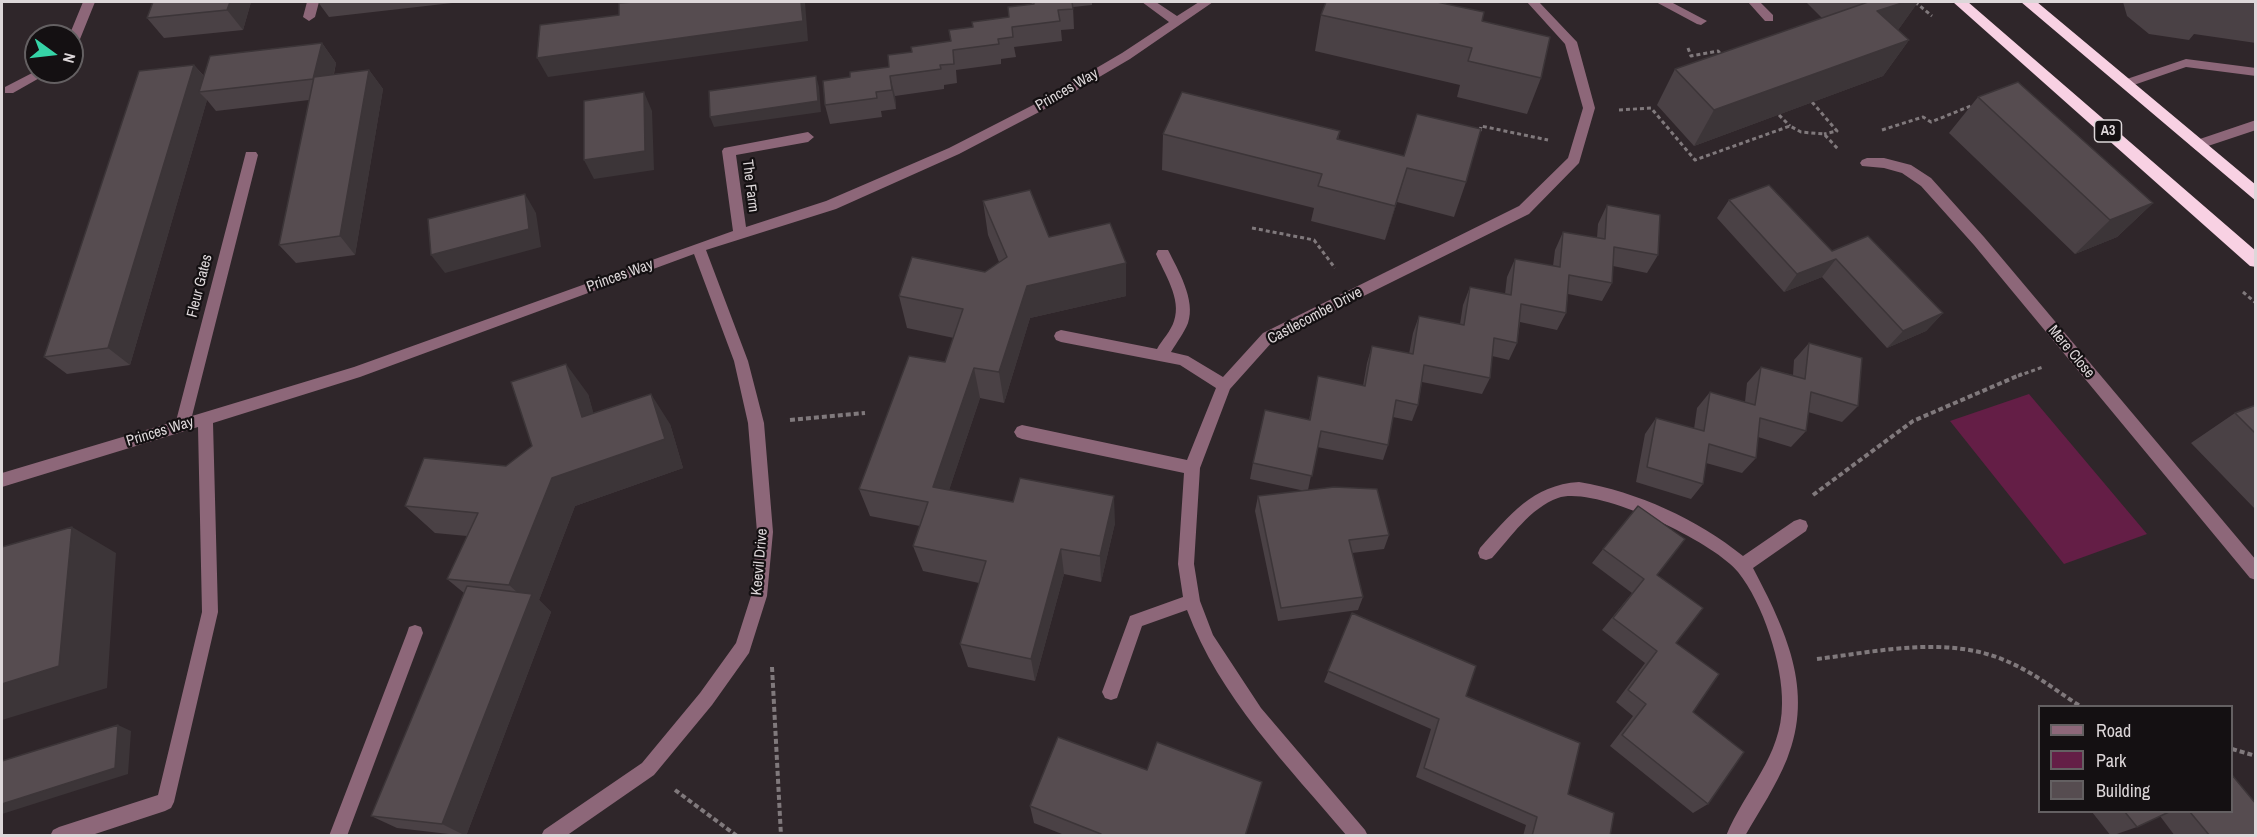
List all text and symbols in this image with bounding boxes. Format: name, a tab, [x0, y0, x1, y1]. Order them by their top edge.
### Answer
north arrow	[24, 24, 84, 84]
text: N	[58, 51, 81, 66]
street label: Princes Way	[1033, 65, 1101, 115]
road number: A3	[2094, 120, 2122, 142]
street label: The Farm	[738, 159, 762, 213]
street label: Fleur Gates	[183, 253, 217, 319]
street label: Princes Way	[584, 256, 656, 296]
street label: Castlecombe Drive	[1265, 284, 1365, 348]
street label: Mere Close	[2044, 322, 2098, 382]
street label: Princes Way	[124, 413, 196, 451]
street label: Keevil Drive	[748, 528, 772, 596]
legend	[2038, 705, 2233, 813]
text: Road	[2096, 718, 2131, 743]
text: Park	[2096, 748, 2126, 773]
text: Building	[2096, 778, 2150, 803]

